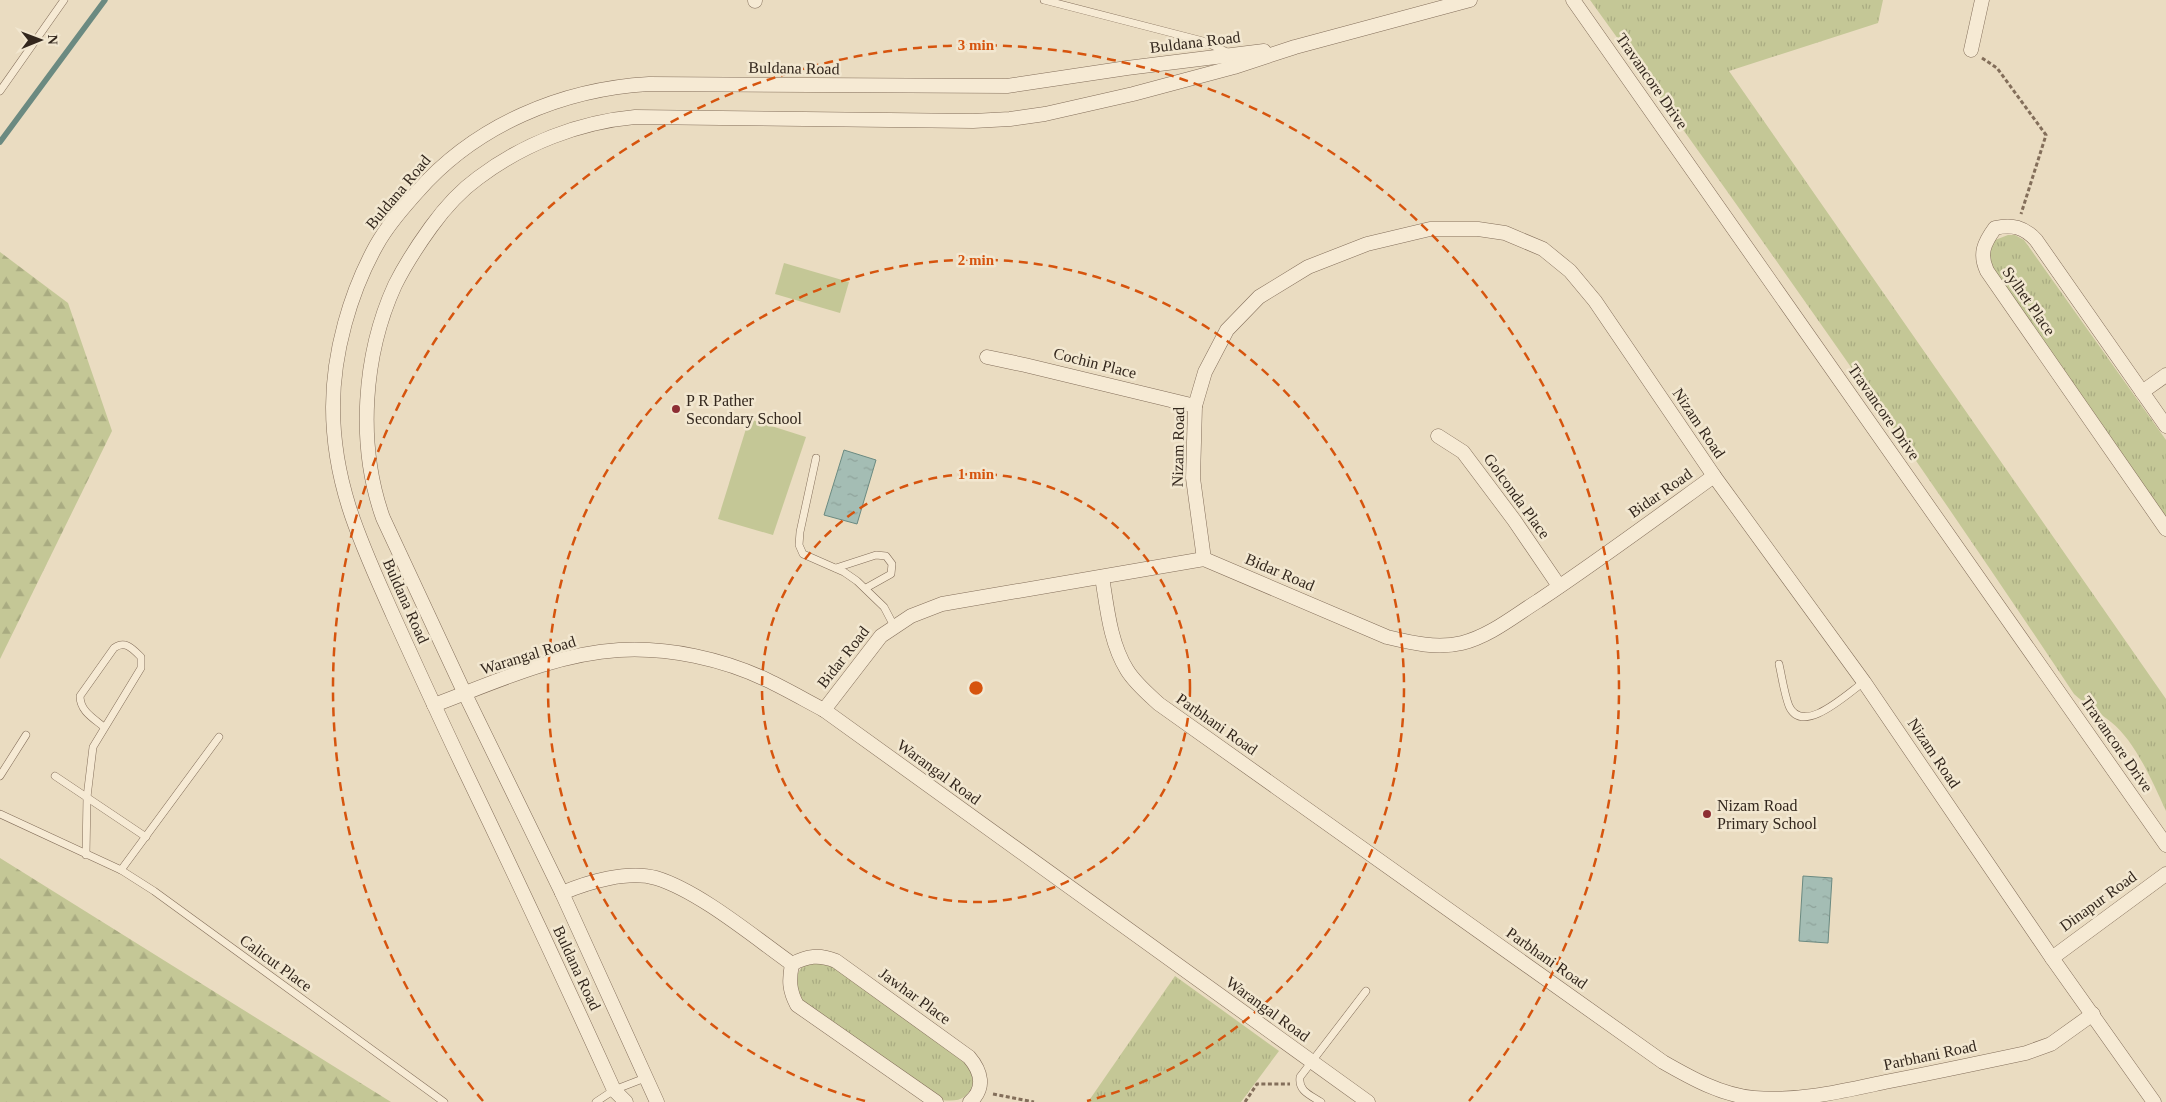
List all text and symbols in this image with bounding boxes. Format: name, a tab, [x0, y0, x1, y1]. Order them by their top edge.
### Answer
north arrow	[15, 15, 65, 65]
street label: Buldana Road	[1149, 28, 1241, 56]
street label: Travancore Drive	[1613, 30, 1691, 132]
text: N	[45, 35, 60, 45]
text: 3 min	[958, 37, 995, 53]
street label: Buldana Road	[748, 59, 840, 77]
street label: Buldana Road	[362, 152, 434, 232]
text: 2 min	[958, 252, 995, 268]
street label: Sylhet Place	[1998, 264, 2059, 339]
street label: Cochin Place	[1052, 344, 1138, 382]
street label: Travancore Drive	[1845, 361, 1923, 463]
street label: Nizam Road	[1669, 385, 1729, 461]
place label: P R Pather Secondary School	[686, 392, 803, 428]
marker: P R Pather Secondary School	[670, 403, 682, 415]
street label: Nizam Road	[1169, 407, 1187, 487]
street label: Golconda Place	[1480, 450, 1554, 542]
street label: Bidar Road	[1625, 465, 1695, 521]
text: 1 min	[958, 466, 995, 482]
street label: Bidar Road	[1243, 550, 1317, 594]
street label: Buldana Road	[380, 556, 432, 646]
street label: Bidar Road	[814, 623, 872, 691]
street label: Warangal Road	[478, 632, 578, 679]
centre of rings	[967, 679, 985, 697]
street label: Parbhani Road	[1173, 690, 1261, 758]
street label: Travancore Drive	[2078, 693, 2156, 795]
street label: Nizam Road	[1904, 715, 1964, 791]
street label: Warangal Road	[894, 736, 984, 809]
place label: Nizam Road Primary School	[1717, 797, 1818, 833]
marker: Nizam Road Primary School	[1701, 808, 1713, 820]
street label: Dinapur Road	[2057, 868, 2140, 935]
street label: Buldana Road	[550, 923, 604, 1013]
street label: Parbhani Road	[1503, 924, 1591, 992]
street label: Calicut Place	[237, 931, 315, 995]
street label: Jawhar Place	[876, 964, 954, 1028]
street label: Warangal Road	[1223, 973, 1313, 1046]
street label: Parbhani Road	[1882, 1037, 1978, 1073]

